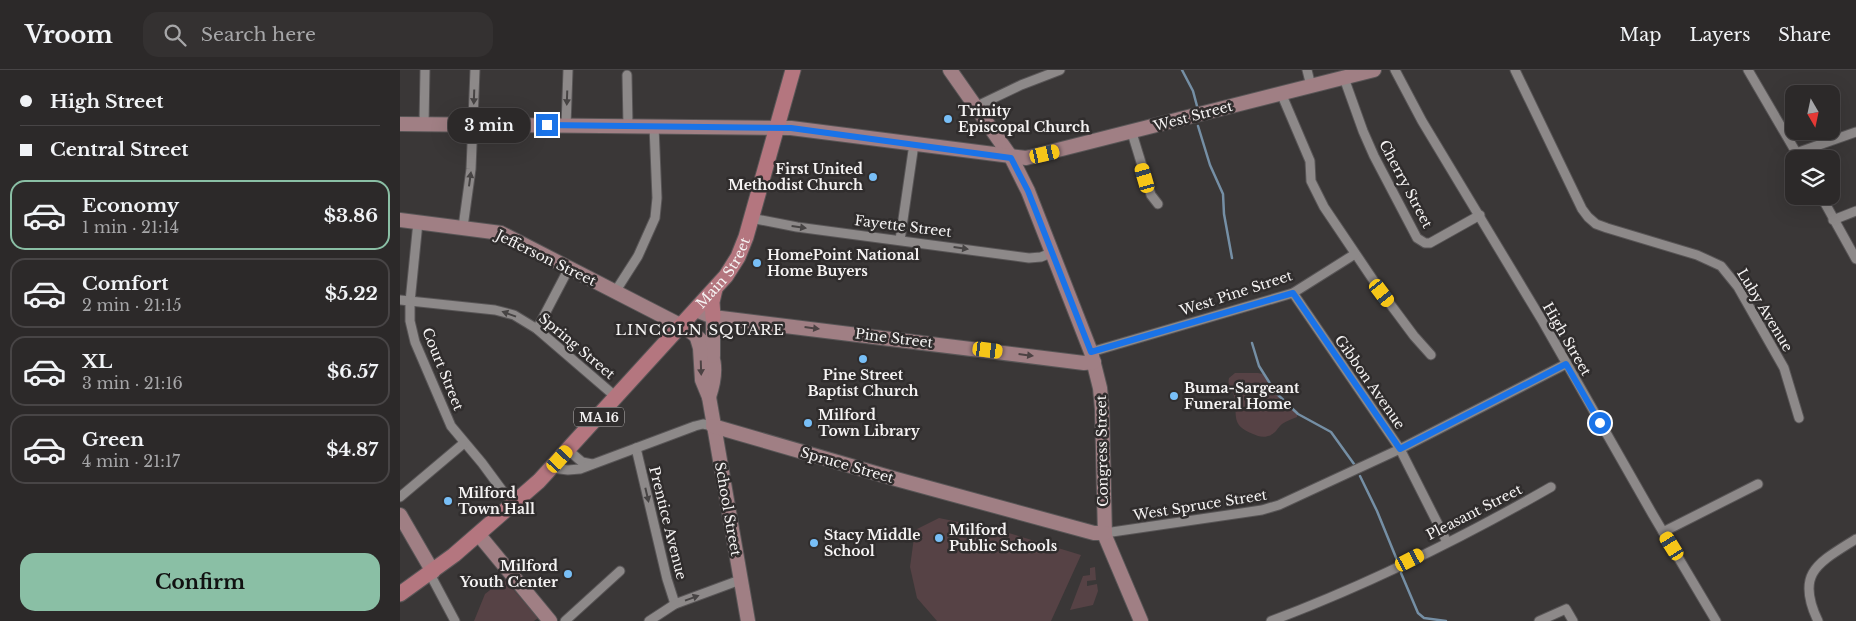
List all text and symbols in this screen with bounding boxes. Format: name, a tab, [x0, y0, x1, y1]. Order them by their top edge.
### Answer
search box	[143, 12, 493, 57]
text: Vroom	[25, 20, 113, 49]
icon: search	[161, 21, 189, 49]
text: Search here	[201, 23, 316, 46]
text: Map	[1620, 24, 1661, 46]
text: Layers	[1689, 24, 1750, 46]
text: Share	[1778, 24, 1831, 46]
north arrow	[1785, 85, 1840, 140]
map controls	[1785, 85, 1840, 205]
text: High Street	[50, 90, 164, 113]
one-way arrow	[470, 90, 478, 106]
one-way arrow	[562, 90, 570, 106]
street label: West Street	[1150, 97, 1235, 135]
place label: Trinity Episcopal Church	[958, 102, 1090, 136]
callout: 3 min	[447, 108, 530, 142]
marker: Trinity Episcopal Church	[942, 113, 954, 125]
route end	[536, 114, 558, 136]
text: 3 min	[464, 115, 514, 135]
street label: Cherry Street	[1375, 137, 1437, 232]
text: Central Street	[50, 138, 189, 161]
car	[1028, 143, 1061, 165]
button: layers	[1785, 150, 1840, 205]
place label: First United Methodist Church	[728, 160, 863, 194]
car	[1133, 162, 1156, 194]
one-way arrow	[466, 171, 474, 187]
marker: First United Methodist Church	[867, 171, 879, 183]
icon: car	[22, 193, 67, 238]
text: Economy	[82, 194, 179, 217]
text: $3.86	[324, 204, 378, 227]
street label: Fayette Street	[853, 211, 953, 241]
text: 1 min · 21:14	[82, 217, 179, 237]
one-way arrow	[792, 223, 808, 231]
street label: Jefferson Street	[491, 225, 600, 290]
street label: Main Street	[692, 234, 754, 312]
one-way arrow	[953, 244, 969, 252]
place label: HomePoint National Home Buyers	[767, 246, 920, 280]
marker: HomePoint National Home Buyers	[751, 257, 763, 269]
street label: Luby Avenue	[1733, 265, 1797, 355]
street label: West Pine Street	[1177, 266, 1295, 320]
icon: car	[22, 271, 67, 316]
text: Comfort	[82, 272, 169, 295]
car	[1366, 277, 1397, 309]
text: $5.22	[325, 282, 378, 305]
text: 2 min · 21:15	[82, 295, 182, 315]
street label: High Street	[1539, 299, 1596, 380]
street label: Spring Street	[535, 309, 619, 384]
one-way arrow	[502, 310, 517, 317]
district label: LINCOLN SQUARE	[615, 320, 785, 339]
one-way arrow	[805, 324, 821, 332]
street label: Pine Street	[854, 324, 935, 352]
street label: Court Street	[418, 325, 468, 414]
street label: Gibbon Avenue	[1331, 331, 1409, 433]
car	[972, 341, 1003, 359]
icon: car	[22, 349, 67, 394]
text: XL	[82, 350, 112, 373]
one-way arrow	[1018, 351, 1034, 359]
marker: Pine Street Baptist Church	[857, 353, 869, 365]
text: $6.57	[327, 360, 378, 383]
one-way arrow	[697, 360, 705, 376]
place label: Pine Street Baptist Church	[807, 366, 919, 400]
text: 3 min · 21:16	[82, 373, 183, 393]
place label: Buma-Sargeant Funeral Home	[1184, 379, 1300, 413]
marker: Buma-Sargeant Funeral Home	[1168, 390, 1180, 402]
street label: Congress Street	[1092, 394, 1112, 507]
place label: Milford Town Library	[818, 406, 921, 440]
road number: MA 16	[574, 408, 624, 427]
route start	[1589, 412, 1611, 434]
marker: Milford Town Library	[802, 417, 814, 429]
icon: car	[22, 427, 67, 472]
text: Green	[82, 428, 144, 451]
text: $4.87	[326, 438, 378, 461]
car	[544, 443, 575, 475]
street label: Spruce Street	[798, 443, 896, 487]
text: 4 min · 21:17	[82, 451, 180, 471]
street label: School Street	[711, 461, 745, 558]
street label: Prentice Avenue	[645, 464, 691, 582]
street label: Pleasant Street	[1423, 480, 1526, 544]
place label: Milford Town Hall	[458, 484, 535, 518]
street label: West Spruce Street	[1131, 485, 1269, 525]
one-way arrow	[643, 488, 651, 503]
marker: Milford Town Hall	[442, 495, 454, 507]
place label: Milford Public Schools	[949, 521, 1058, 555]
place label: Stacy Middle School	[824, 526, 921, 560]
car	[1657, 529, 1686, 563]
marker: Milford Public Schools	[933, 532, 945, 544]
marker: Stacy Middle School	[808, 537, 820, 549]
car	[1393, 547, 1426, 573]
button: Confirm	[20, 553, 380, 611]
place label: Milford Youth Center	[459, 557, 558, 591]
marker: Milford Youth Center	[562, 568, 574, 580]
one-way arrow	[684, 594, 699, 601]

